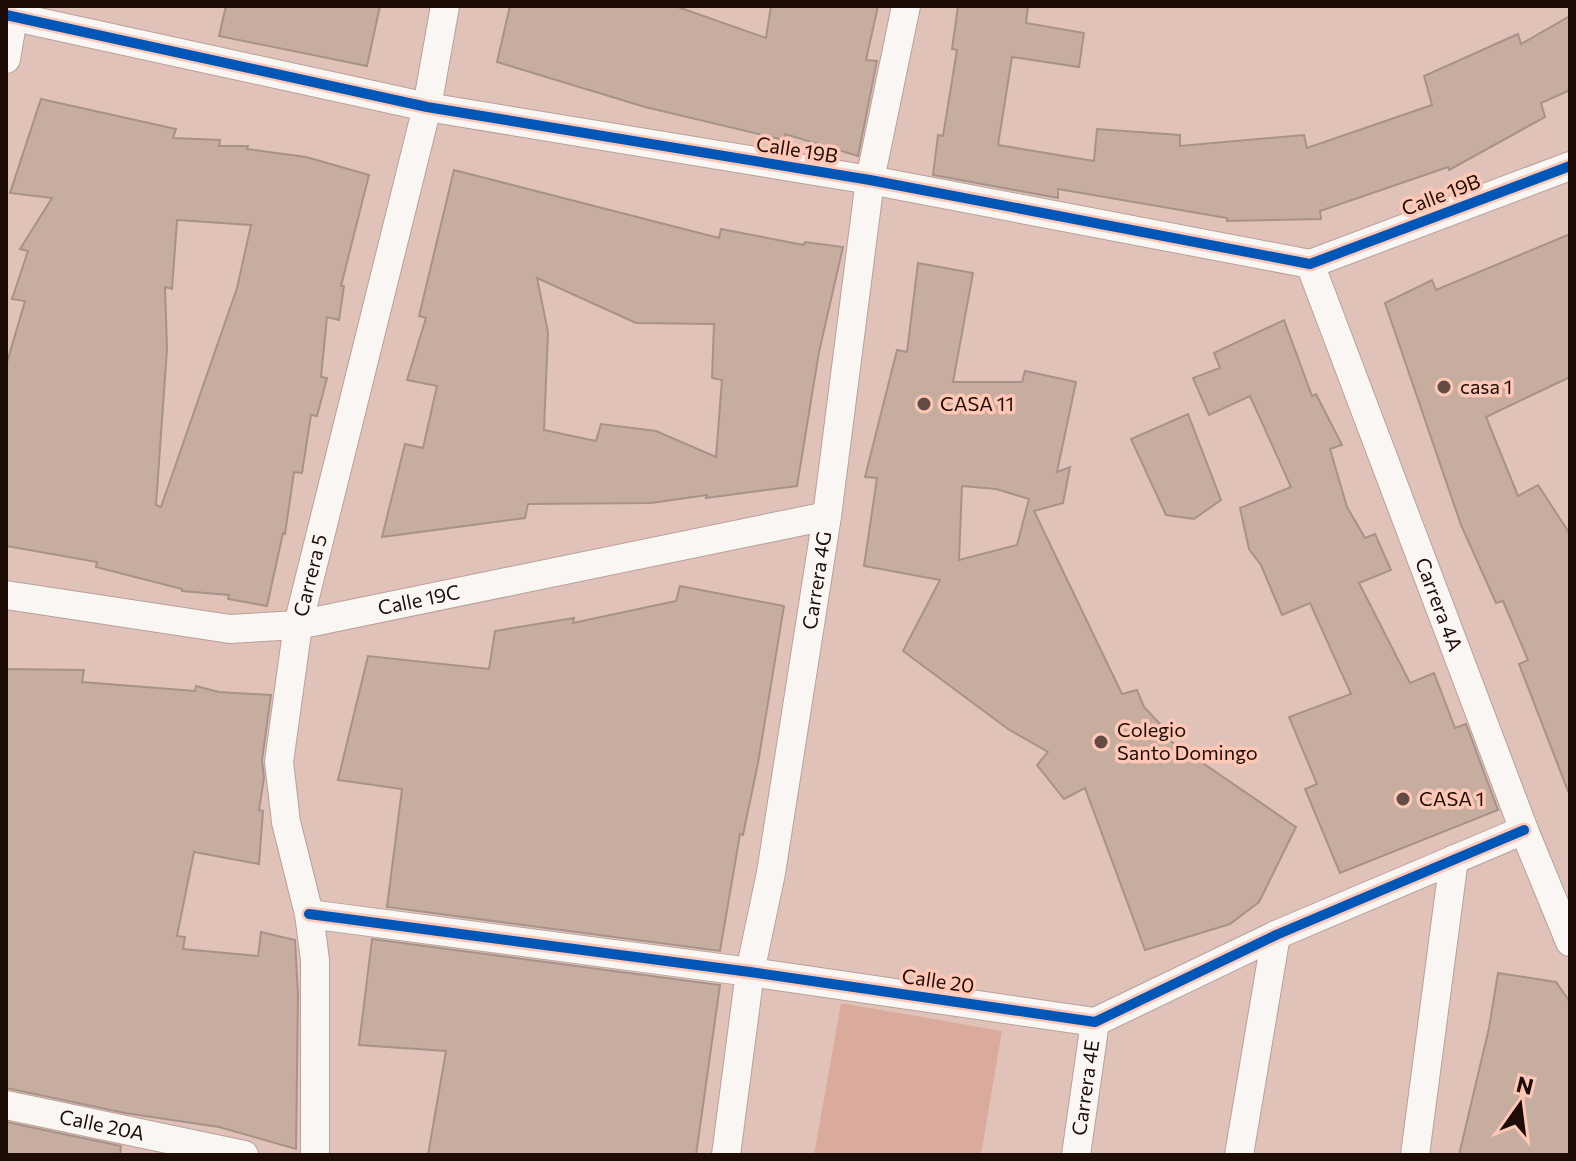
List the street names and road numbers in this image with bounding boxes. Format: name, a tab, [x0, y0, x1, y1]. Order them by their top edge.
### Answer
street label: Calle 19B	[755, 131, 840, 167]
street label: Calle 19B	[1398, 168, 1483, 220]
street label: Carrera 4G	[796, 529, 835, 631]
street label: Carrera 5	[288, 532, 331, 619]
street label: Carrera 4A	[1411, 554, 1468, 655]
street label: Calle 19C	[375, 579, 462, 619]
street label: Calle 20	[900, 963, 976, 997]
street label: Carrera 4E	[1066, 1038, 1103, 1137]
street label: Calle 20A	[57, 1104, 147, 1145]

